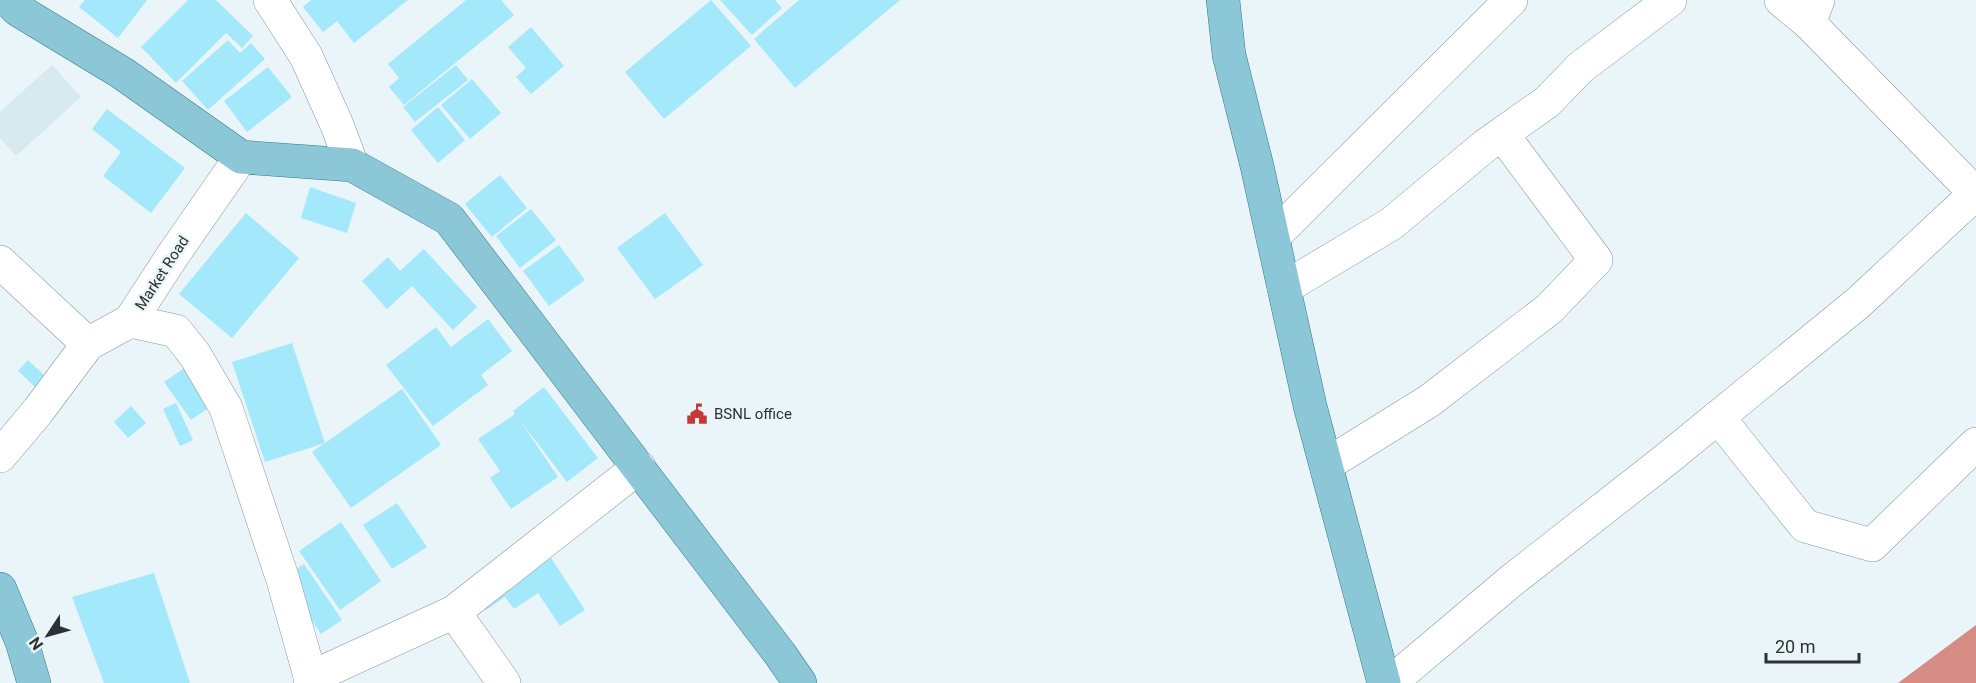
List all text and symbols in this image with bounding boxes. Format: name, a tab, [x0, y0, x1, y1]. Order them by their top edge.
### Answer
street label: Market Road	[131, 233, 193, 313]
public building icon: BSNL office	[685, 402, 709, 426]
place label: BSNL office	[714, 405, 792, 423]
north arrow	[18, 605, 78, 665]
scale bar	[1766, 626, 1859, 664]
text: N	[25, 633, 47, 654]
text: 20 m	[1775, 636, 1815, 657]

